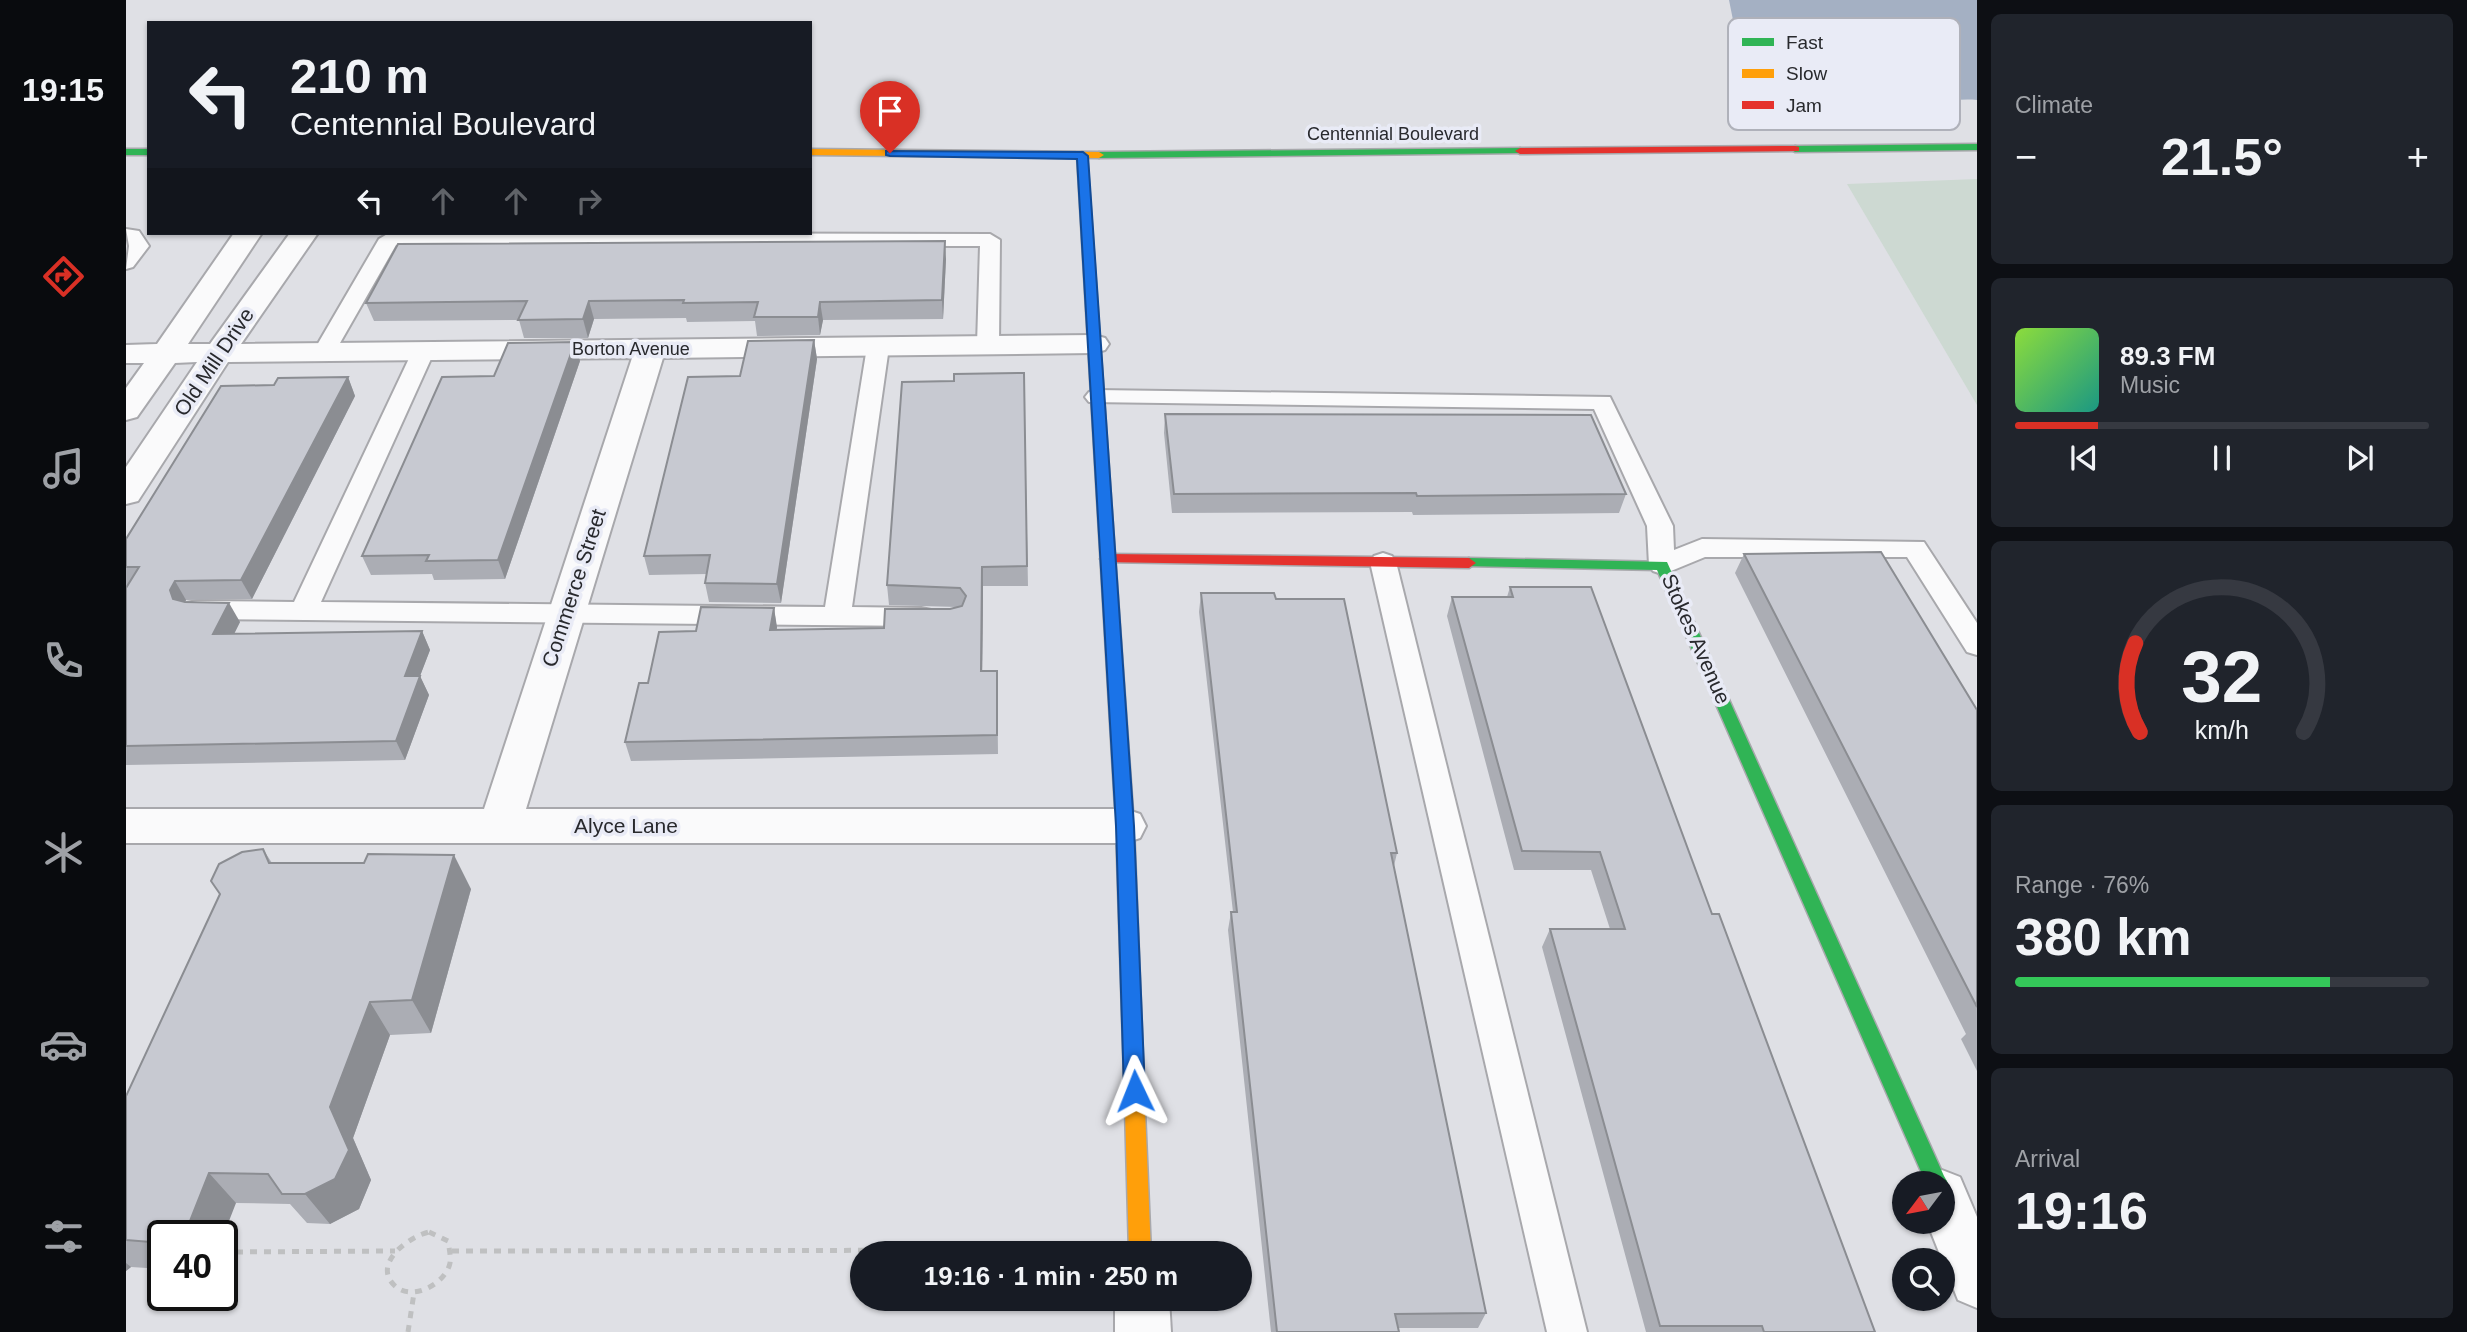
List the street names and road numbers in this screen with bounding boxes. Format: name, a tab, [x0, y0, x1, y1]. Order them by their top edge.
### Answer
street label: Centennial Boulevard	[1307, 124, 1479, 144]
street label: Old Mill Drive	[169, 304, 258, 420]
street label: Borton Avenue	[572, 339, 690, 359]
street label: Commerce Street	[537, 506, 610, 670]
street label: Stokes Avenue	[1658, 570, 1735, 707]
street label: Alyce Lane	[574, 814, 678, 837]

